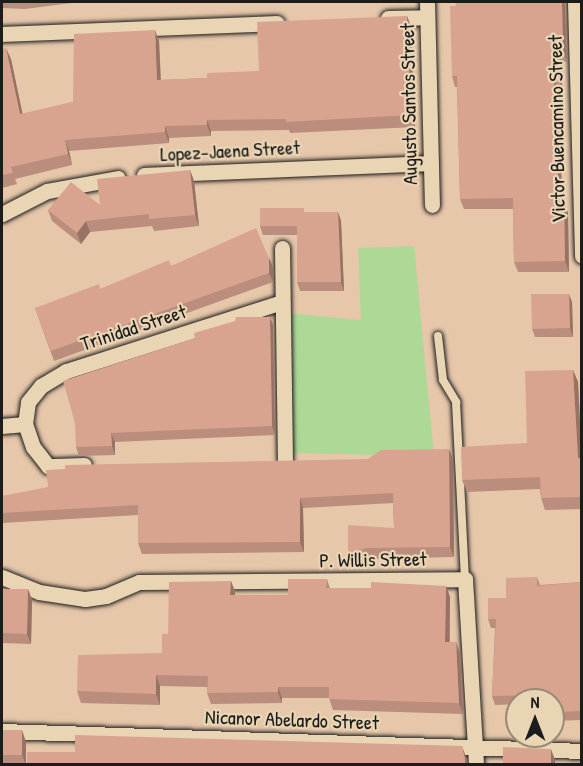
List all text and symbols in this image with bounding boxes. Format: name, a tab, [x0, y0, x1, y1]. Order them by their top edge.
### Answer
street label: Augusto Santos Street	[395, 23, 421, 185]
street label: Victor Buencamino Street	[542, 35, 570, 223]
street label: Lopez-Jaena Street	[160, 134, 300, 166]
street label: Trinidad Street	[77, 299, 189, 355]
street label: P. Willis Street	[319, 546, 427, 572]
north arrow	[505, 688, 565, 748]
text: N	[531, 691, 539, 713]
street label: Nicanor Abelardo Street	[205, 704, 379, 734]

